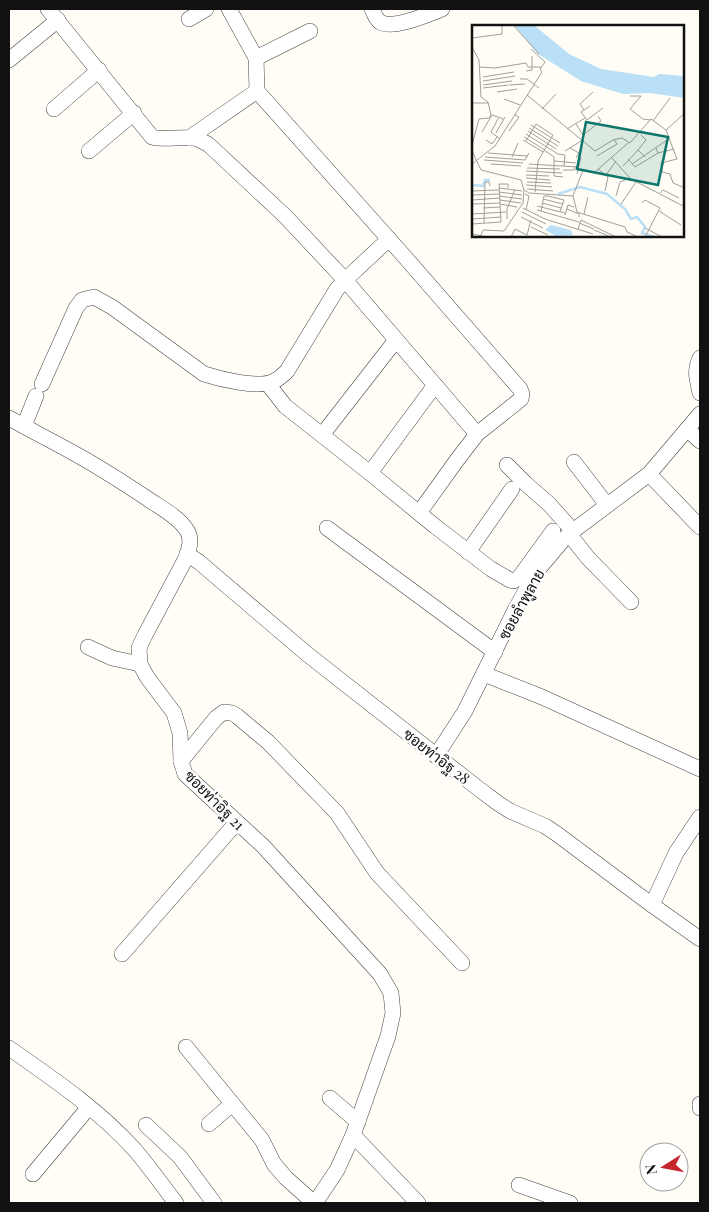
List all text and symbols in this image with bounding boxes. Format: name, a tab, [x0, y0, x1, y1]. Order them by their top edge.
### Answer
inset map	[472, 25, 684, 238]
street label: ซอยลำพูลาย	[493, 565, 550, 643]
street label: ซอยท่าอิฐ 28	[399, 724, 475, 789]
street label: ซอยท่าอิฐ 21	[180, 766, 250, 835]
north arrow	[639, 1142, 689, 1192]
text: N	[640, 1163, 661, 1176]

